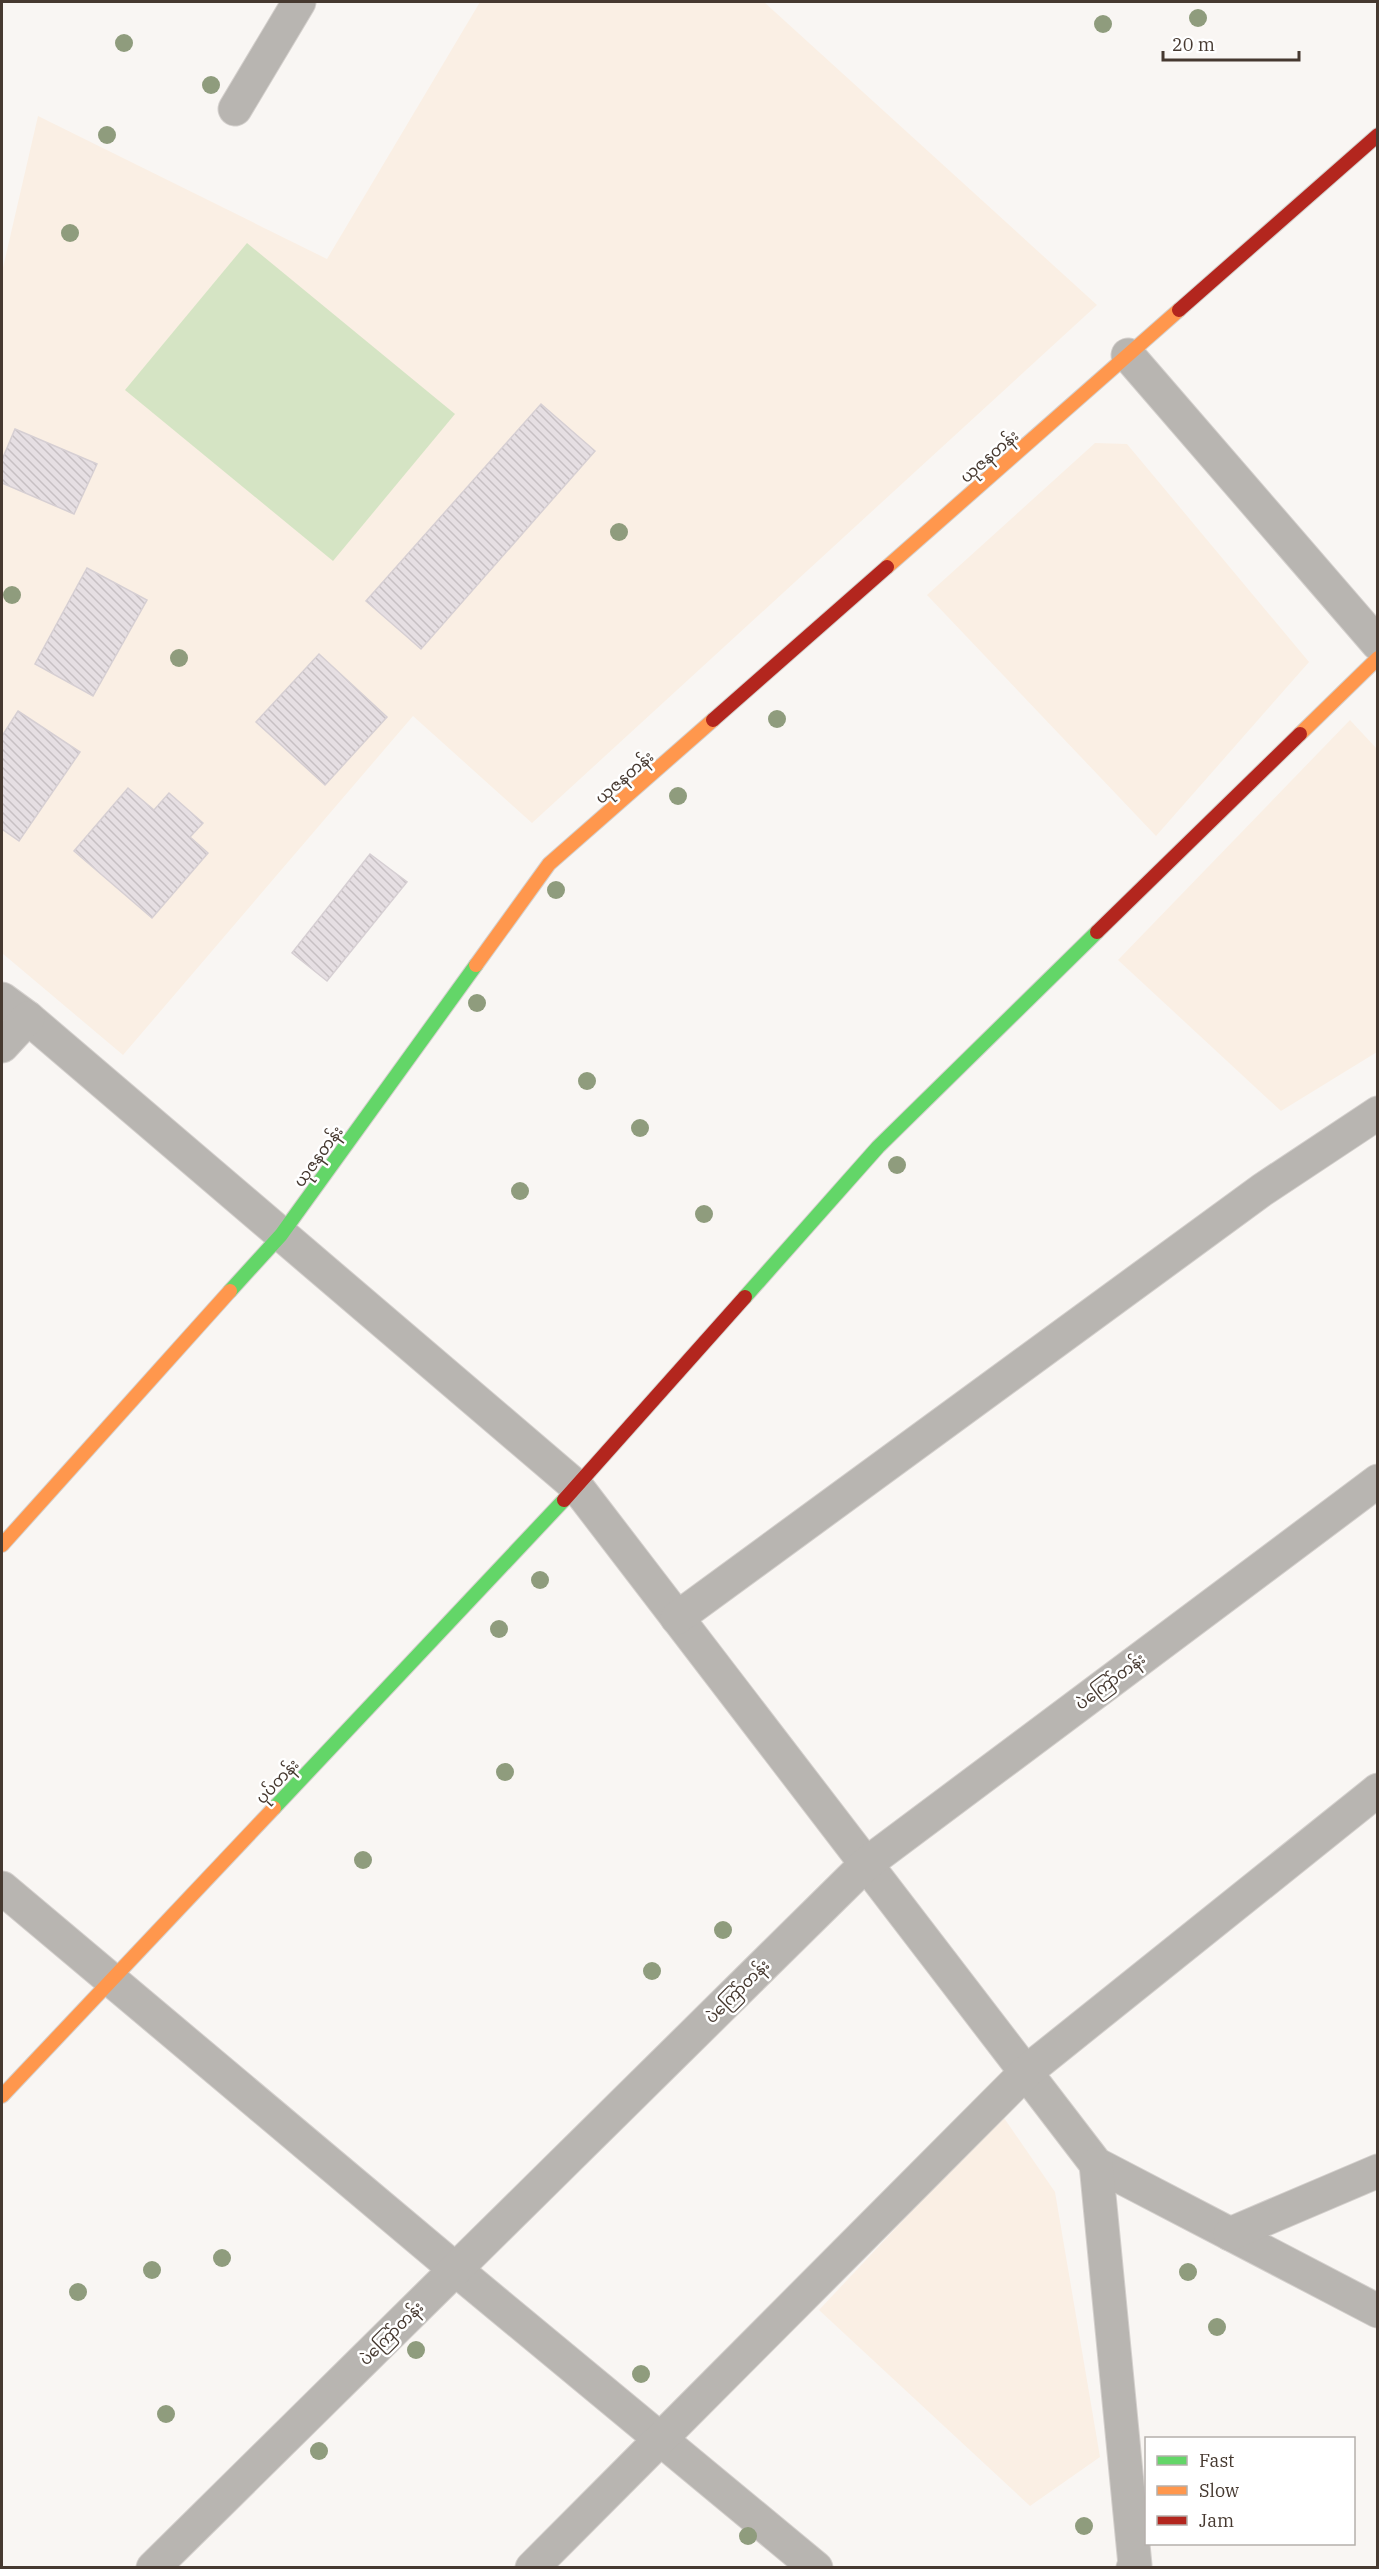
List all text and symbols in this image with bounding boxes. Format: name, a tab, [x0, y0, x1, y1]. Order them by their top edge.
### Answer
scale bar	[1163, 24, 1300, 62]
text: 20 m	[1172, 33, 1215, 56]
street label: ယုဇနတန်း	[955, 424, 1026, 491]
street label: ယုဇနတန်း	[590, 745, 661, 812]
street label: ယုဇနတန်း	[288, 1121, 351, 1193]
street label: ပဲကြော်တန်း	[1071, 1647, 1151, 1717]
street label: ပုပ်တန်း	[250, 1754, 306, 1811]
street label: ပဲကြော်တန်း	[700, 1954, 776, 2030]
street label: ပဲကြော်တန်း	[354, 2296, 430, 2372]
legend	[1145, 2437, 1355, 2545]
text: Fast	[1199, 2449, 1234, 2472]
text: Slow	[1199, 2479, 1239, 2502]
text: Jam	[1199, 2509, 1234, 2532]

